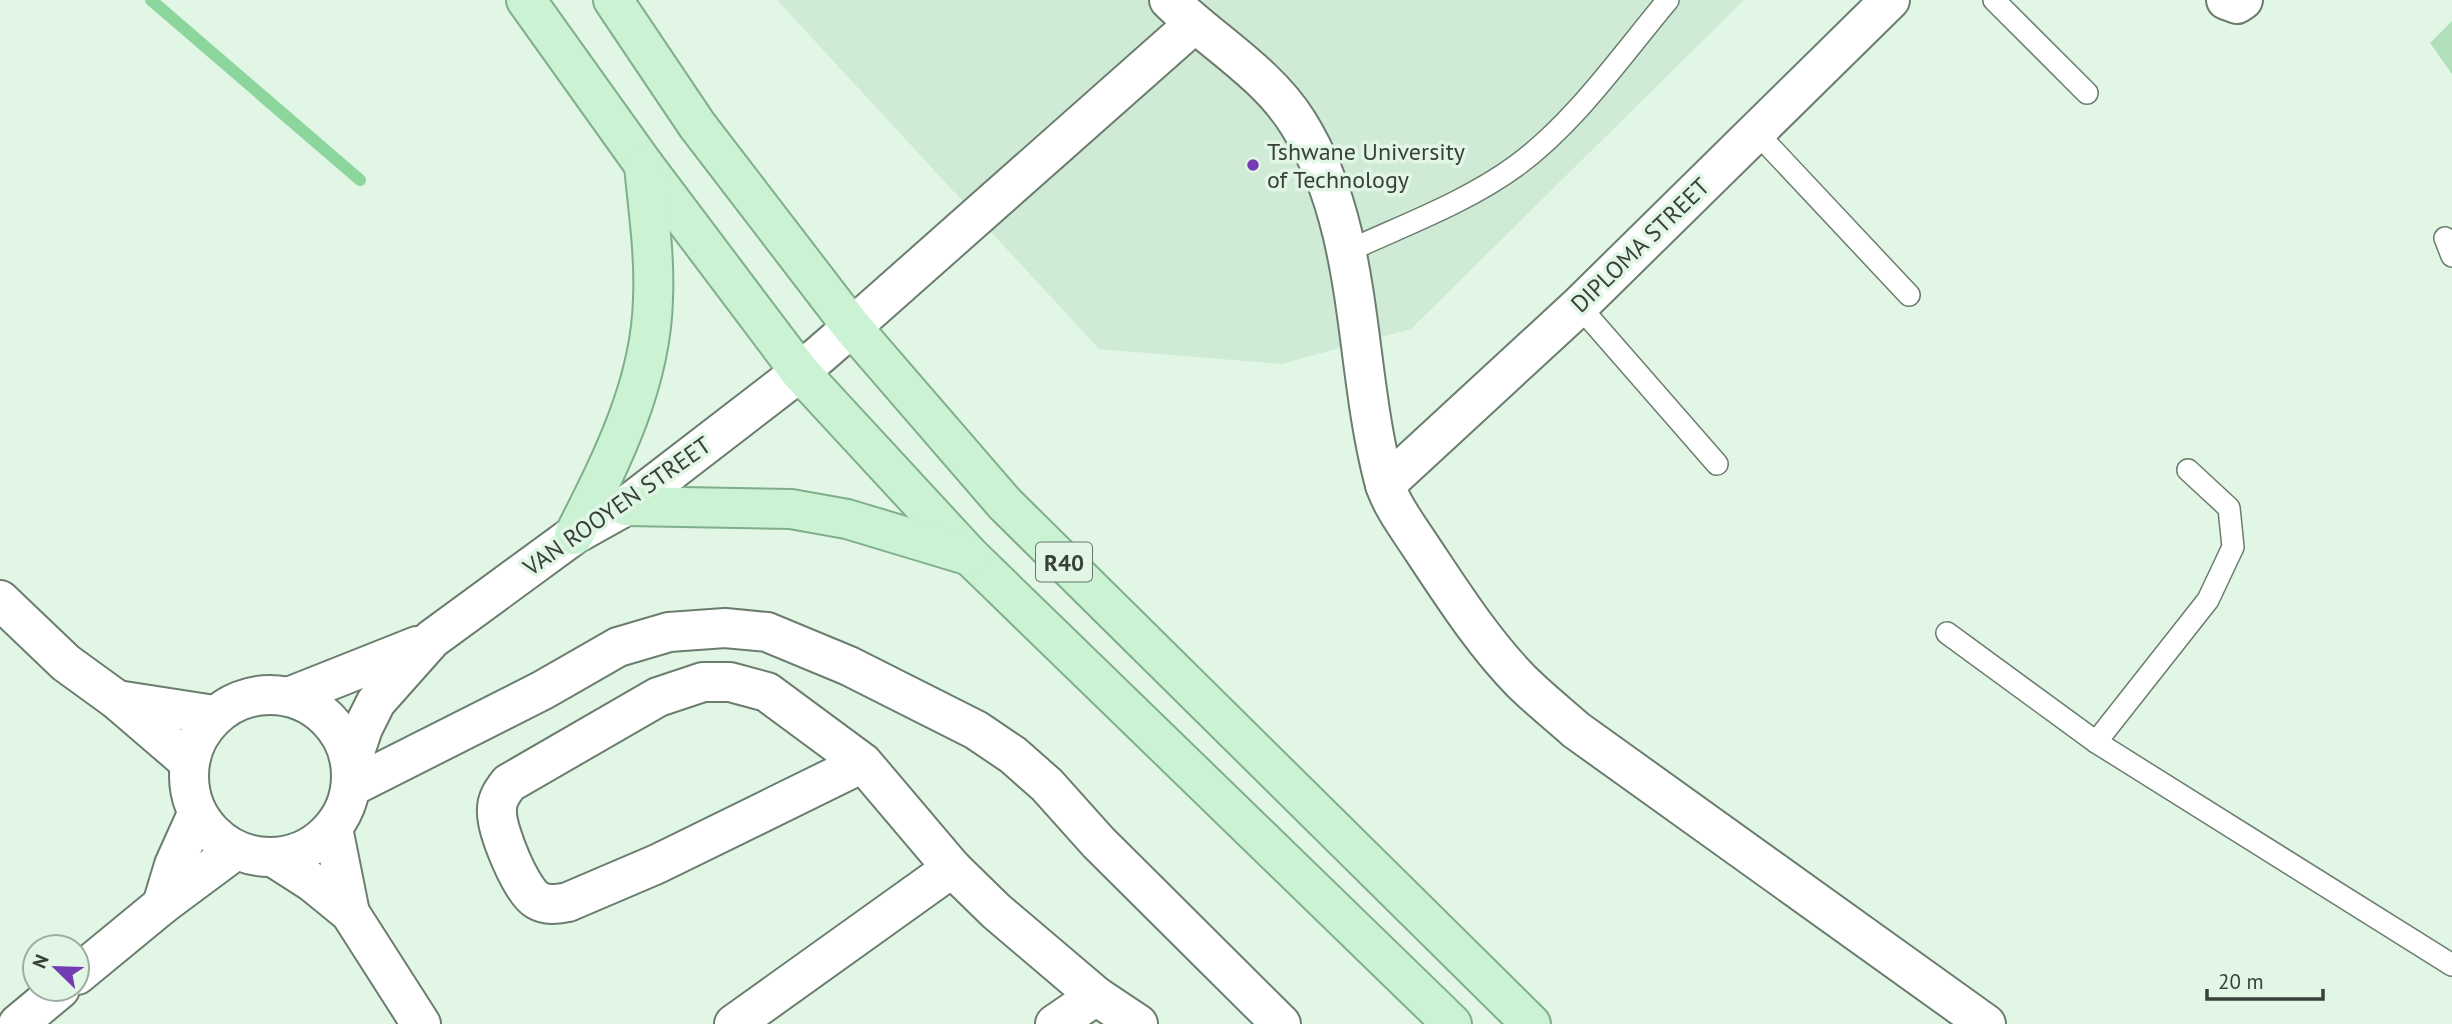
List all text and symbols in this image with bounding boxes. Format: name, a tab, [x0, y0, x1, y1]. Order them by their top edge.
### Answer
place label: Tshwane University of Technology	[1267, 136, 1465, 195]
marker: Tshwane University of Technology	[1245, 157, 1261, 173]
street label: DIPLOMA STREET	[1564, 171, 1716, 319]
street label: VAN ROOYEN STREET	[516, 430, 717, 583]
road number: R40	[1036, 542, 1092, 582]
north arrow	[21, 933, 91, 1003]
text: N	[27, 951, 54, 972]
scale bar	[2207, 958, 2322, 1002]
text: 20 m	[2218, 968, 2264, 995]

